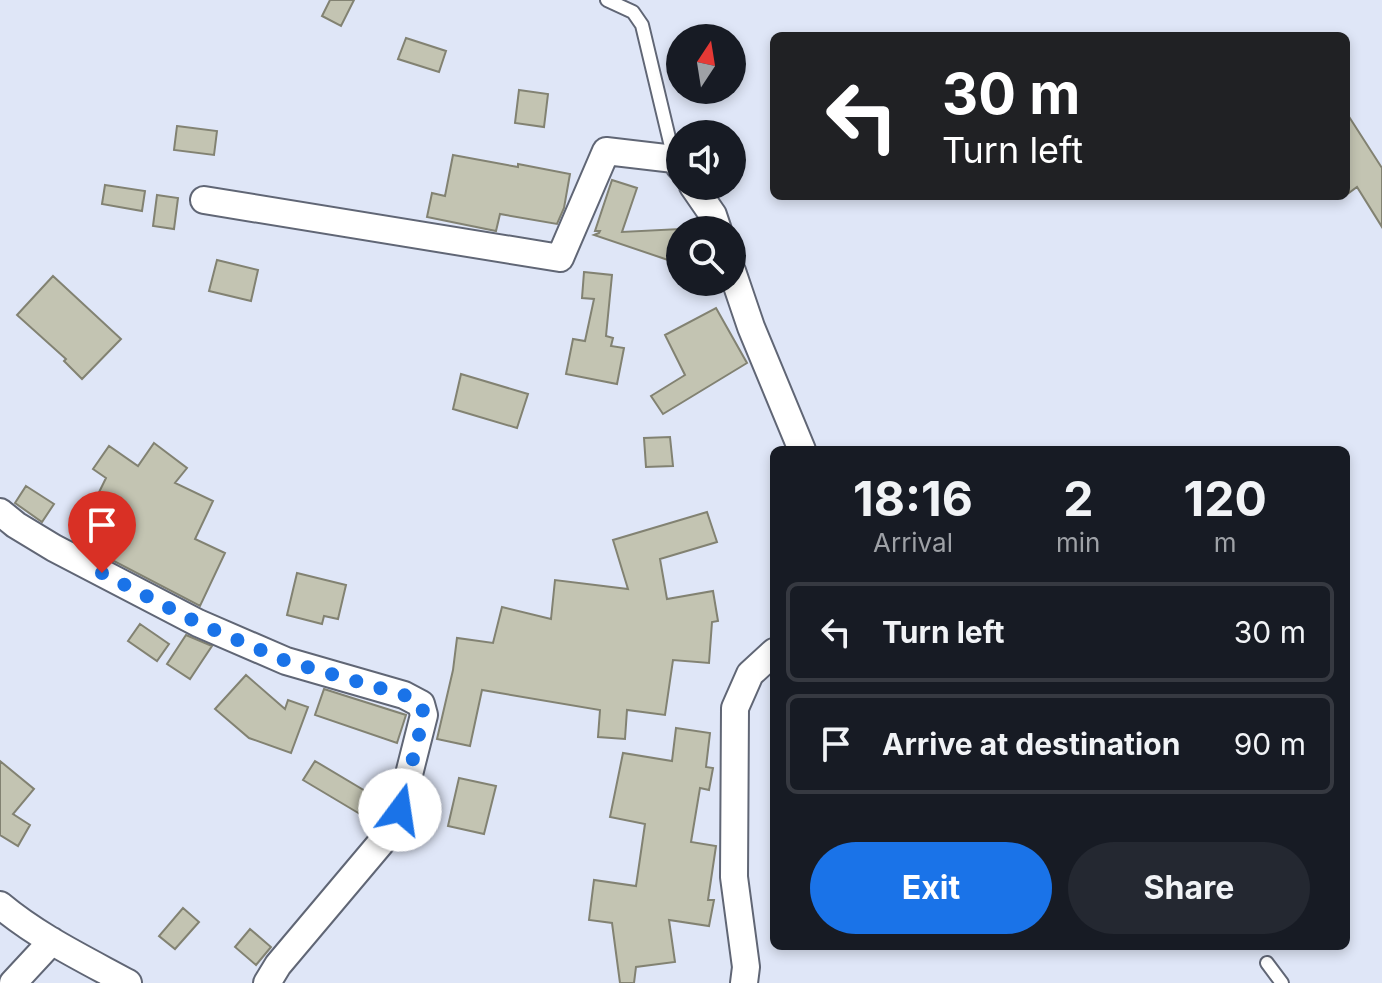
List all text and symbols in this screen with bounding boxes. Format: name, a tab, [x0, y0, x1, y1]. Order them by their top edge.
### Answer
north arrow	[666, 24, 746, 104]
map controls	[666, 24, 746, 296]
text: 30 m	[942, 60, 1080, 128]
icon: left	[810, 64, 914, 168]
button: sound	[666, 120, 746, 200]
text: Turn left	[942, 128, 1083, 172]
button: search	[666, 216, 746, 296]
text: 18:16	[853, 469, 973, 528]
text: 2	[1063, 469, 1093, 528]
text: 120	[1184, 469, 1267, 528]
pin	[68, 491, 136, 573]
icon: arrive	[80, 503, 124, 547]
text: Arrival	[873, 527, 953, 558]
text: min	[1056, 527, 1100, 558]
text: m	[1214, 527, 1237, 558]
icon: left	[814, 610, 858, 654]
text: Turn left	[882, 614, 1004, 650]
text: 30 m	[1234, 614, 1306, 650]
icon: arrive	[814, 722, 858, 766]
text: Arrive at destination	[882, 726, 1180, 762]
text: 90 m	[1234, 726, 1306, 762]
position arrow	[358, 768, 442, 852]
button: Exit	[810, 842, 1052, 934]
button: Share	[1068, 842, 1310, 934]

